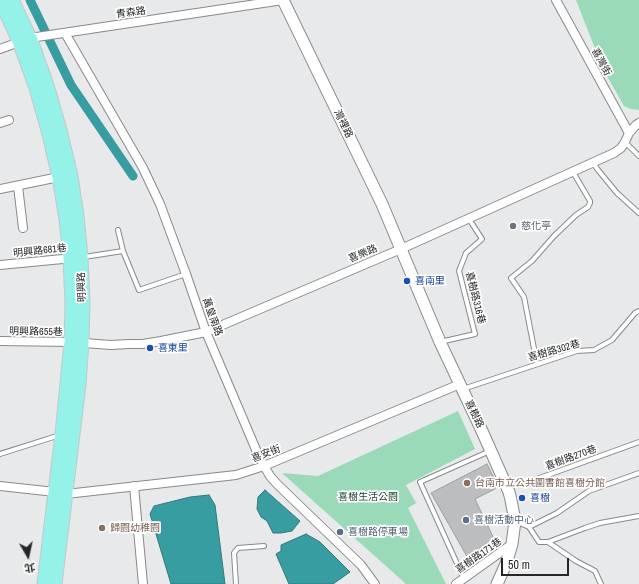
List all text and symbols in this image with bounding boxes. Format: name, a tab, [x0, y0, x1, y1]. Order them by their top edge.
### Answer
street label: 青森路	[115, 5, 147, 21]
street label: 喜灣街	[588, 46, 614, 78]
street label: 灣裡路	[331, 108, 355, 140]
place label: 慈化亭	[521, 220, 551, 232]
marker: 慈化亭	[508, 221, 518, 231]
street label: 明興路681巷	[13, 242, 67, 260]
street label: 喜樂路	[347, 243, 379, 265]
street label: 喜樹路316巷	[463, 271, 487, 325]
street label: 明興路	[75, 272, 89, 302]
place label: 喜南里	[415, 275, 445, 287]
marker: 喜南里	[402, 276, 412, 286]
street label: 萬皇南路	[200, 296, 224, 338]
street label: 明興路655巷	[9, 326, 63, 338]
street label: 喜樹路302巷	[527, 338, 581, 364]
place label: 喜東里	[158, 342, 188, 354]
marker: 喜東里	[145, 343, 155, 353]
street label: 喜樹路	[462, 398, 486, 430]
street label: 喜安街	[250, 443, 282, 465]
street label: 喜樹路270巷	[544, 443, 598, 473]
place label: 台南市立公共圖書館喜樹分館	[475, 477, 605, 489]
marker: 台南市立公共圖書館喜樹分館	[462, 478, 472, 488]
park label: 喜樹生活公園	[338, 491, 398, 503]
place label: 喜樹	[530, 492, 550, 504]
marker: 喜樹	[517, 493, 527, 503]
place label: 喜樹活動中心	[474, 514, 534, 526]
marker: 喜樹活動中心	[461, 515, 471, 525]
place label: 歸園幼稚園	[110, 522, 160, 534]
marker: 歸園幼稚園	[97, 523, 107, 533]
place label: 喜樹路停車場	[348, 526, 408, 538]
marker: 喜樹路停車場	[335, 527, 345, 537]
north arrow	[8, 536, 48, 576]
street label: 喜樹路171巷	[454, 536, 504, 576]
scale bar	[503, 550, 571, 576]
text: 50 m	[508, 557, 530, 573]
text: 北	[23, 560, 36, 576]

